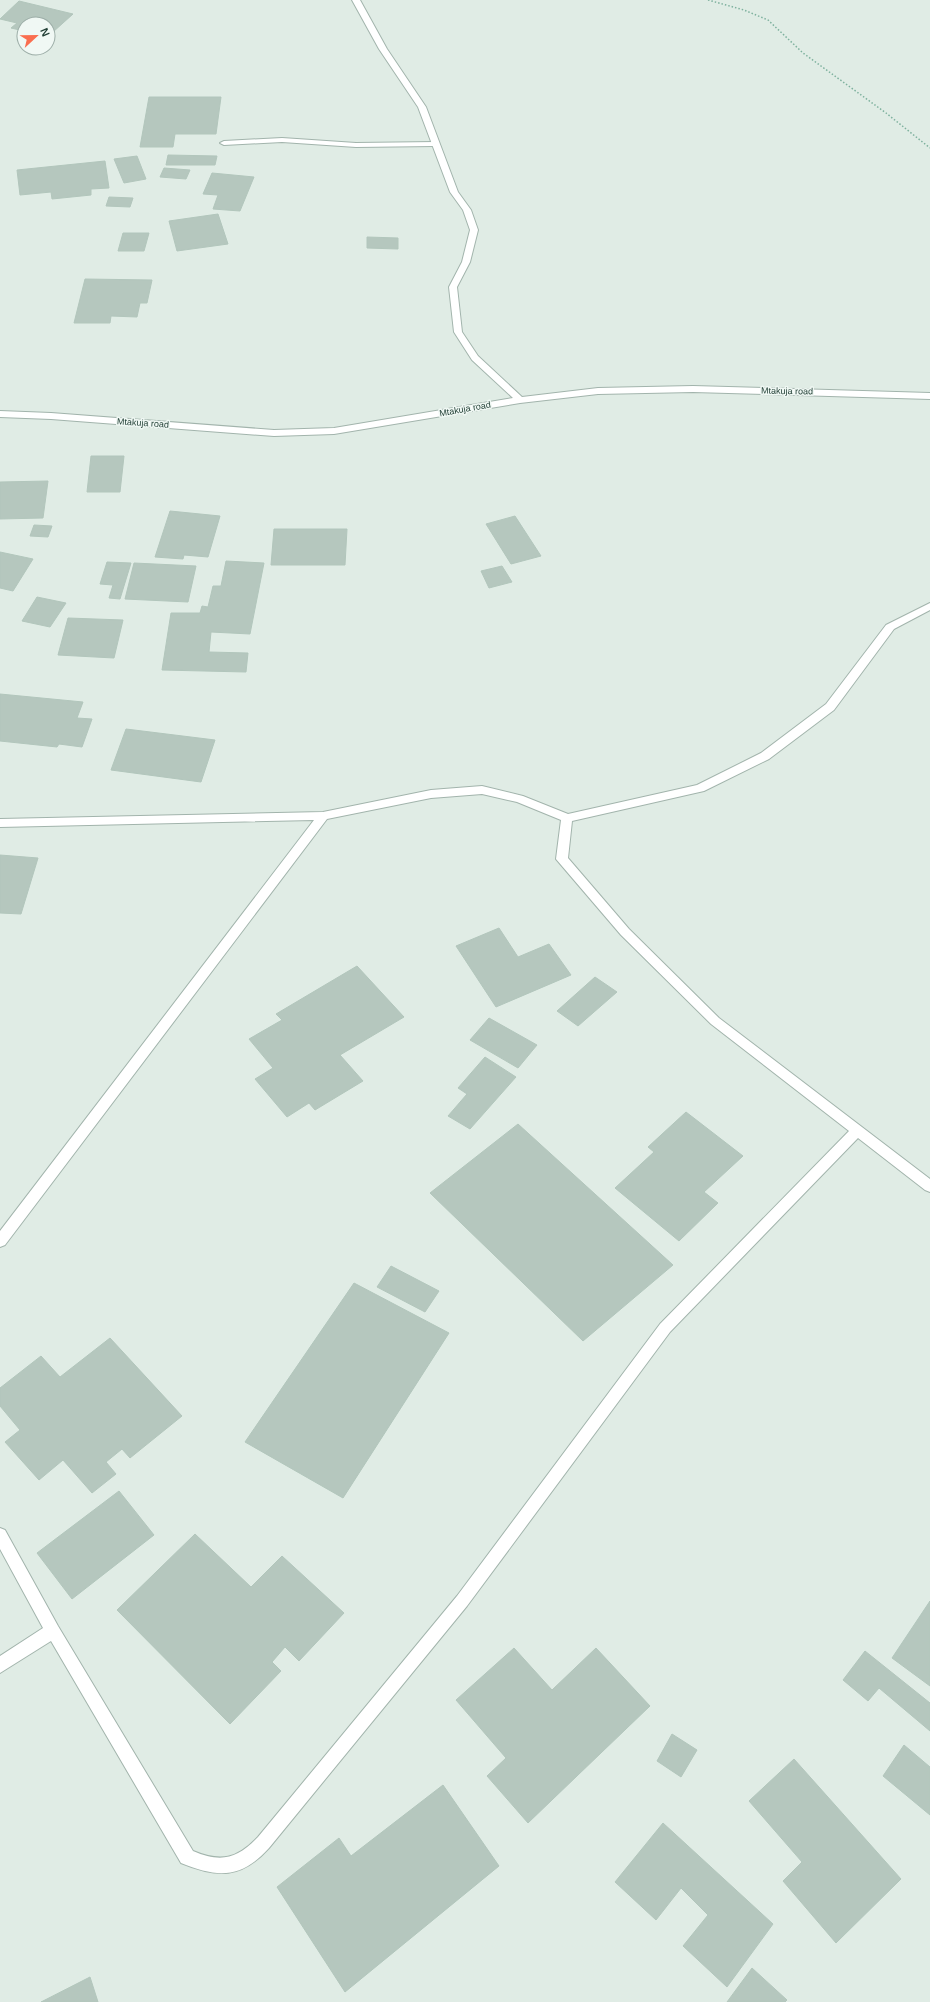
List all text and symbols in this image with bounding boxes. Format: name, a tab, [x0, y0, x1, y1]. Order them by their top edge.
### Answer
north arrow	[16, 16, 56, 56]
text: N	[38, 26, 52, 38]
street label: Mtakuja road	[761, 386, 813, 396]
street label: Mtakuja road	[439, 400, 491, 418]
street label: Mtakuja road	[117, 416, 169, 430]

